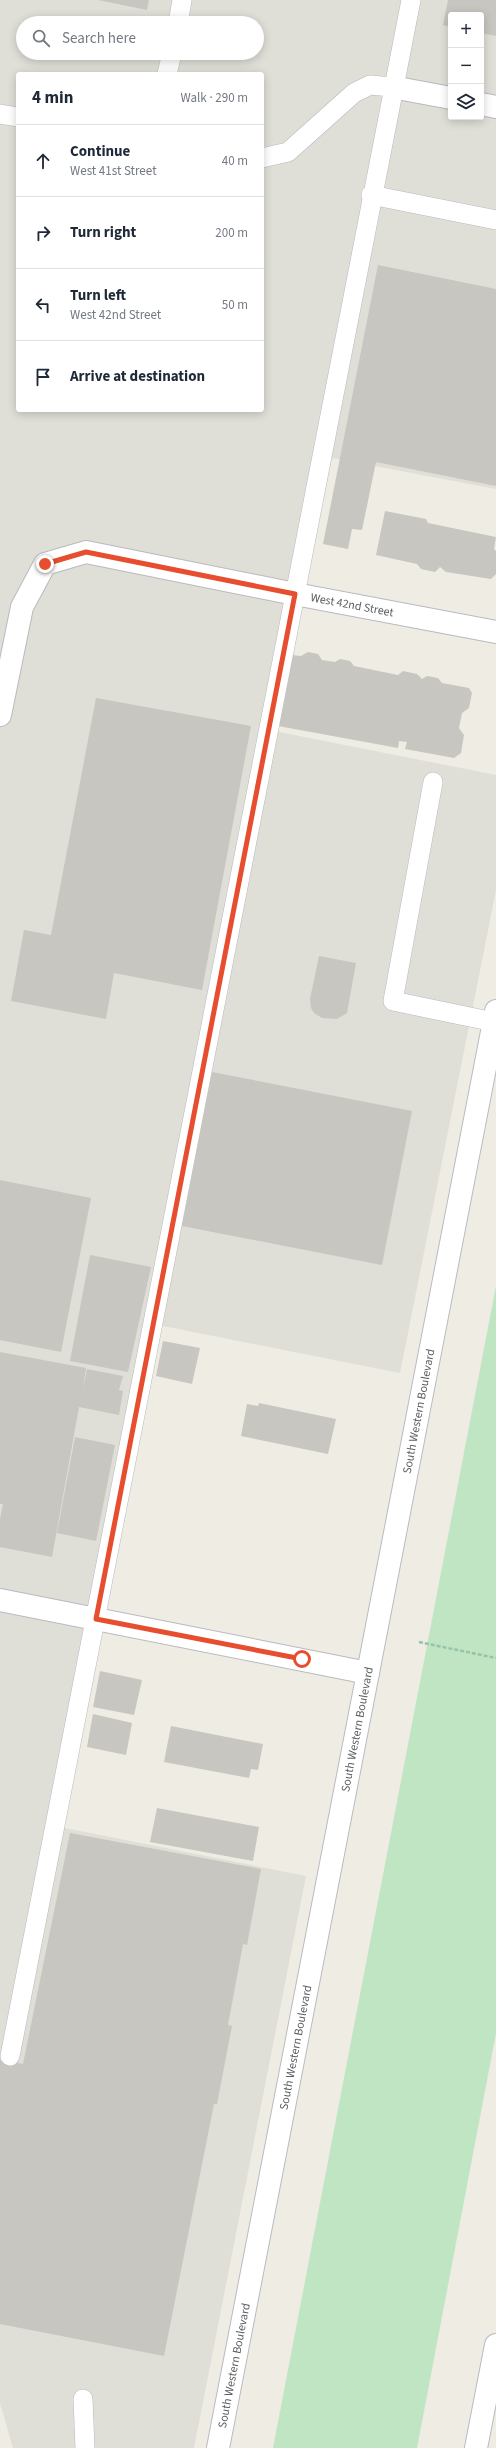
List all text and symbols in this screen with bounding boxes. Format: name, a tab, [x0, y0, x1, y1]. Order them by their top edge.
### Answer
map controls	[448, 12, 484, 120]
button: +	[448, 12, 484, 48]
search box	[16, 16, 264, 60]
icon: search	[30, 27, 52, 49]
text: Search here	[62, 28, 136, 49]
button: −	[448, 48, 484, 84]
button: layers	[448, 84, 484, 120]
text: 4 min	[32, 86, 73, 110]
text: Walk · 290 m	[180, 89, 248, 107]
text: Continue	[70, 141, 130, 162]
icon: ahead	[32, 150, 54, 172]
text: 40 m	[222, 152, 248, 170]
text: West 41st Street	[70, 162, 157, 180]
icon: right	[32, 222, 54, 244]
text: Turn right	[70, 222, 136, 243]
text: 200 m	[215, 224, 248, 242]
text: Turn left	[70, 285, 126, 306]
icon: left	[32, 294, 54, 316]
text: 50 m	[222, 296, 248, 314]
text: West 42nd Street	[70, 306, 161, 324]
icon: arrive	[32, 366, 54, 388]
text: Arrive at destination	[70, 366, 205, 387]
route end	[36, 555, 54, 573]
street label: West 42nd Street	[309, 589, 395, 621]
street label: South Western Boulevard	[399, 1347, 439, 1475]
route start	[293, 1650, 311, 1668]
street label: South Western Boulevard	[337, 1665, 378, 1793]
street label: South Western Boulevard	[276, 1984, 316, 2111]
street label: South Western Boulevard	[214, 2302, 255, 2430]

